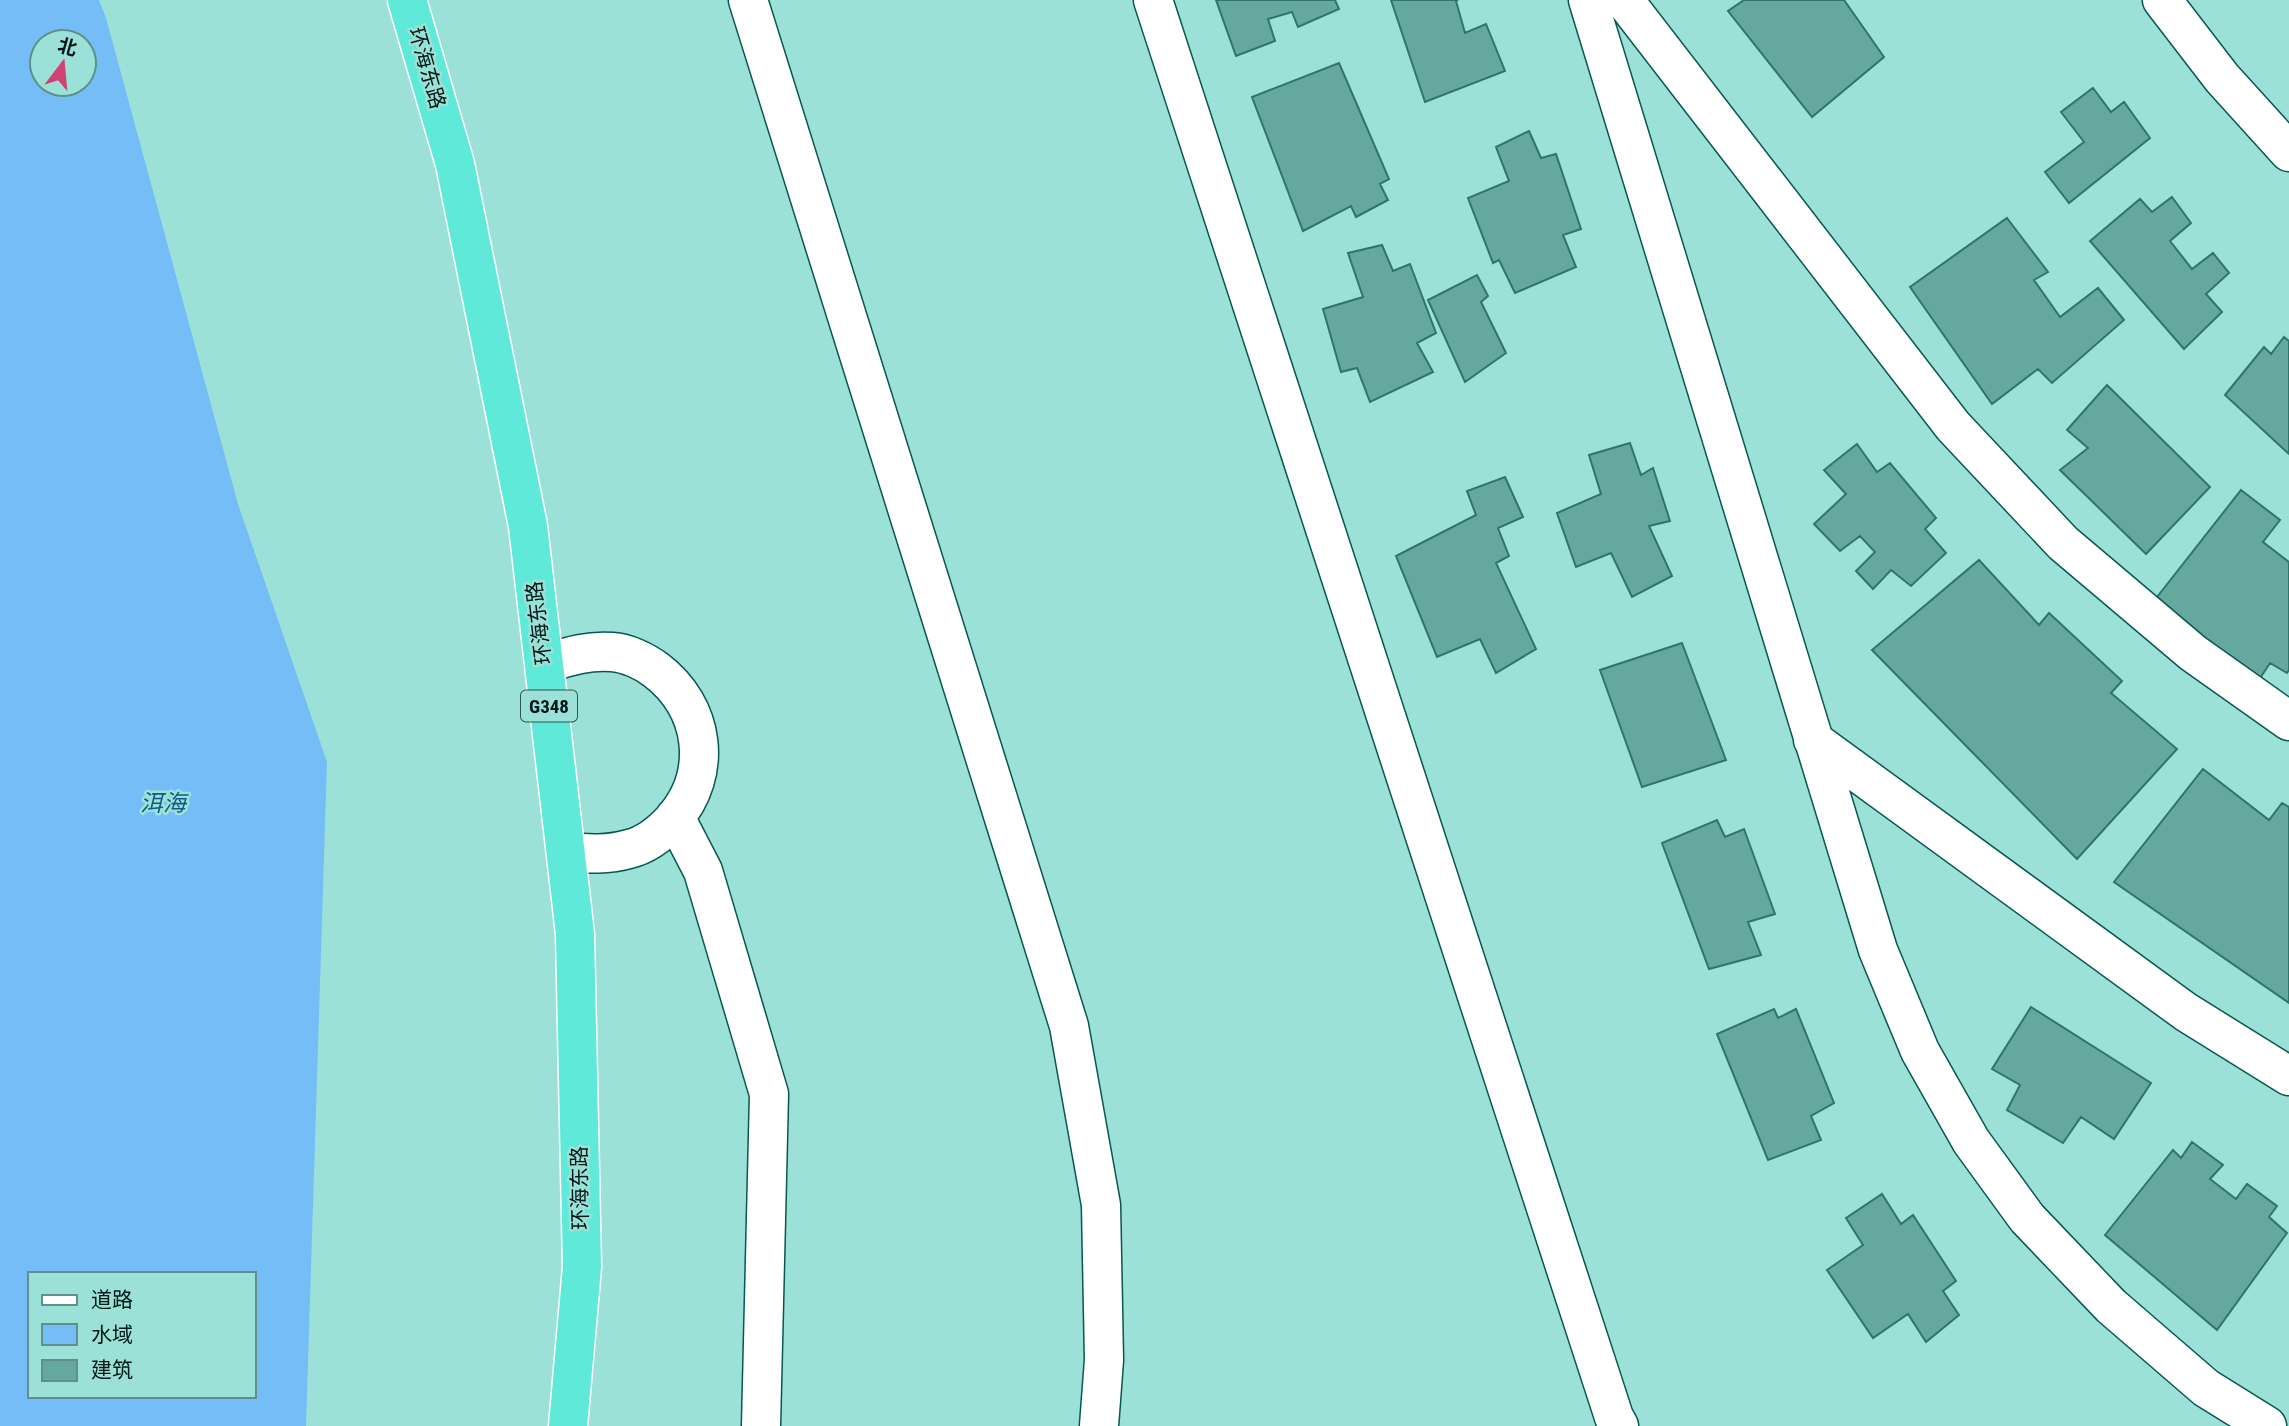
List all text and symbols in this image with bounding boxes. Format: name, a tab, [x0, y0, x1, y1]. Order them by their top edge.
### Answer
street label: 环海东路	[404, 24, 450, 112]
north arrow	[28, 28, 98, 98]
text: 北	[55, 33, 80, 61]
street label: 环海东路	[522, 580, 556, 666]
road number: G348	[521, 691, 577, 722]
water label: 洱海	[140, 790, 189, 817]
street label: 环海东路	[567, 1146, 593, 1230]
legend	[28, 1272, 256, 1398]
text: 道路	[91, 1288, 133, 1312]
text: 水域	[91, 1323, 133, 1347]
text: 建筑	[91, 1358, 133, 1382]

